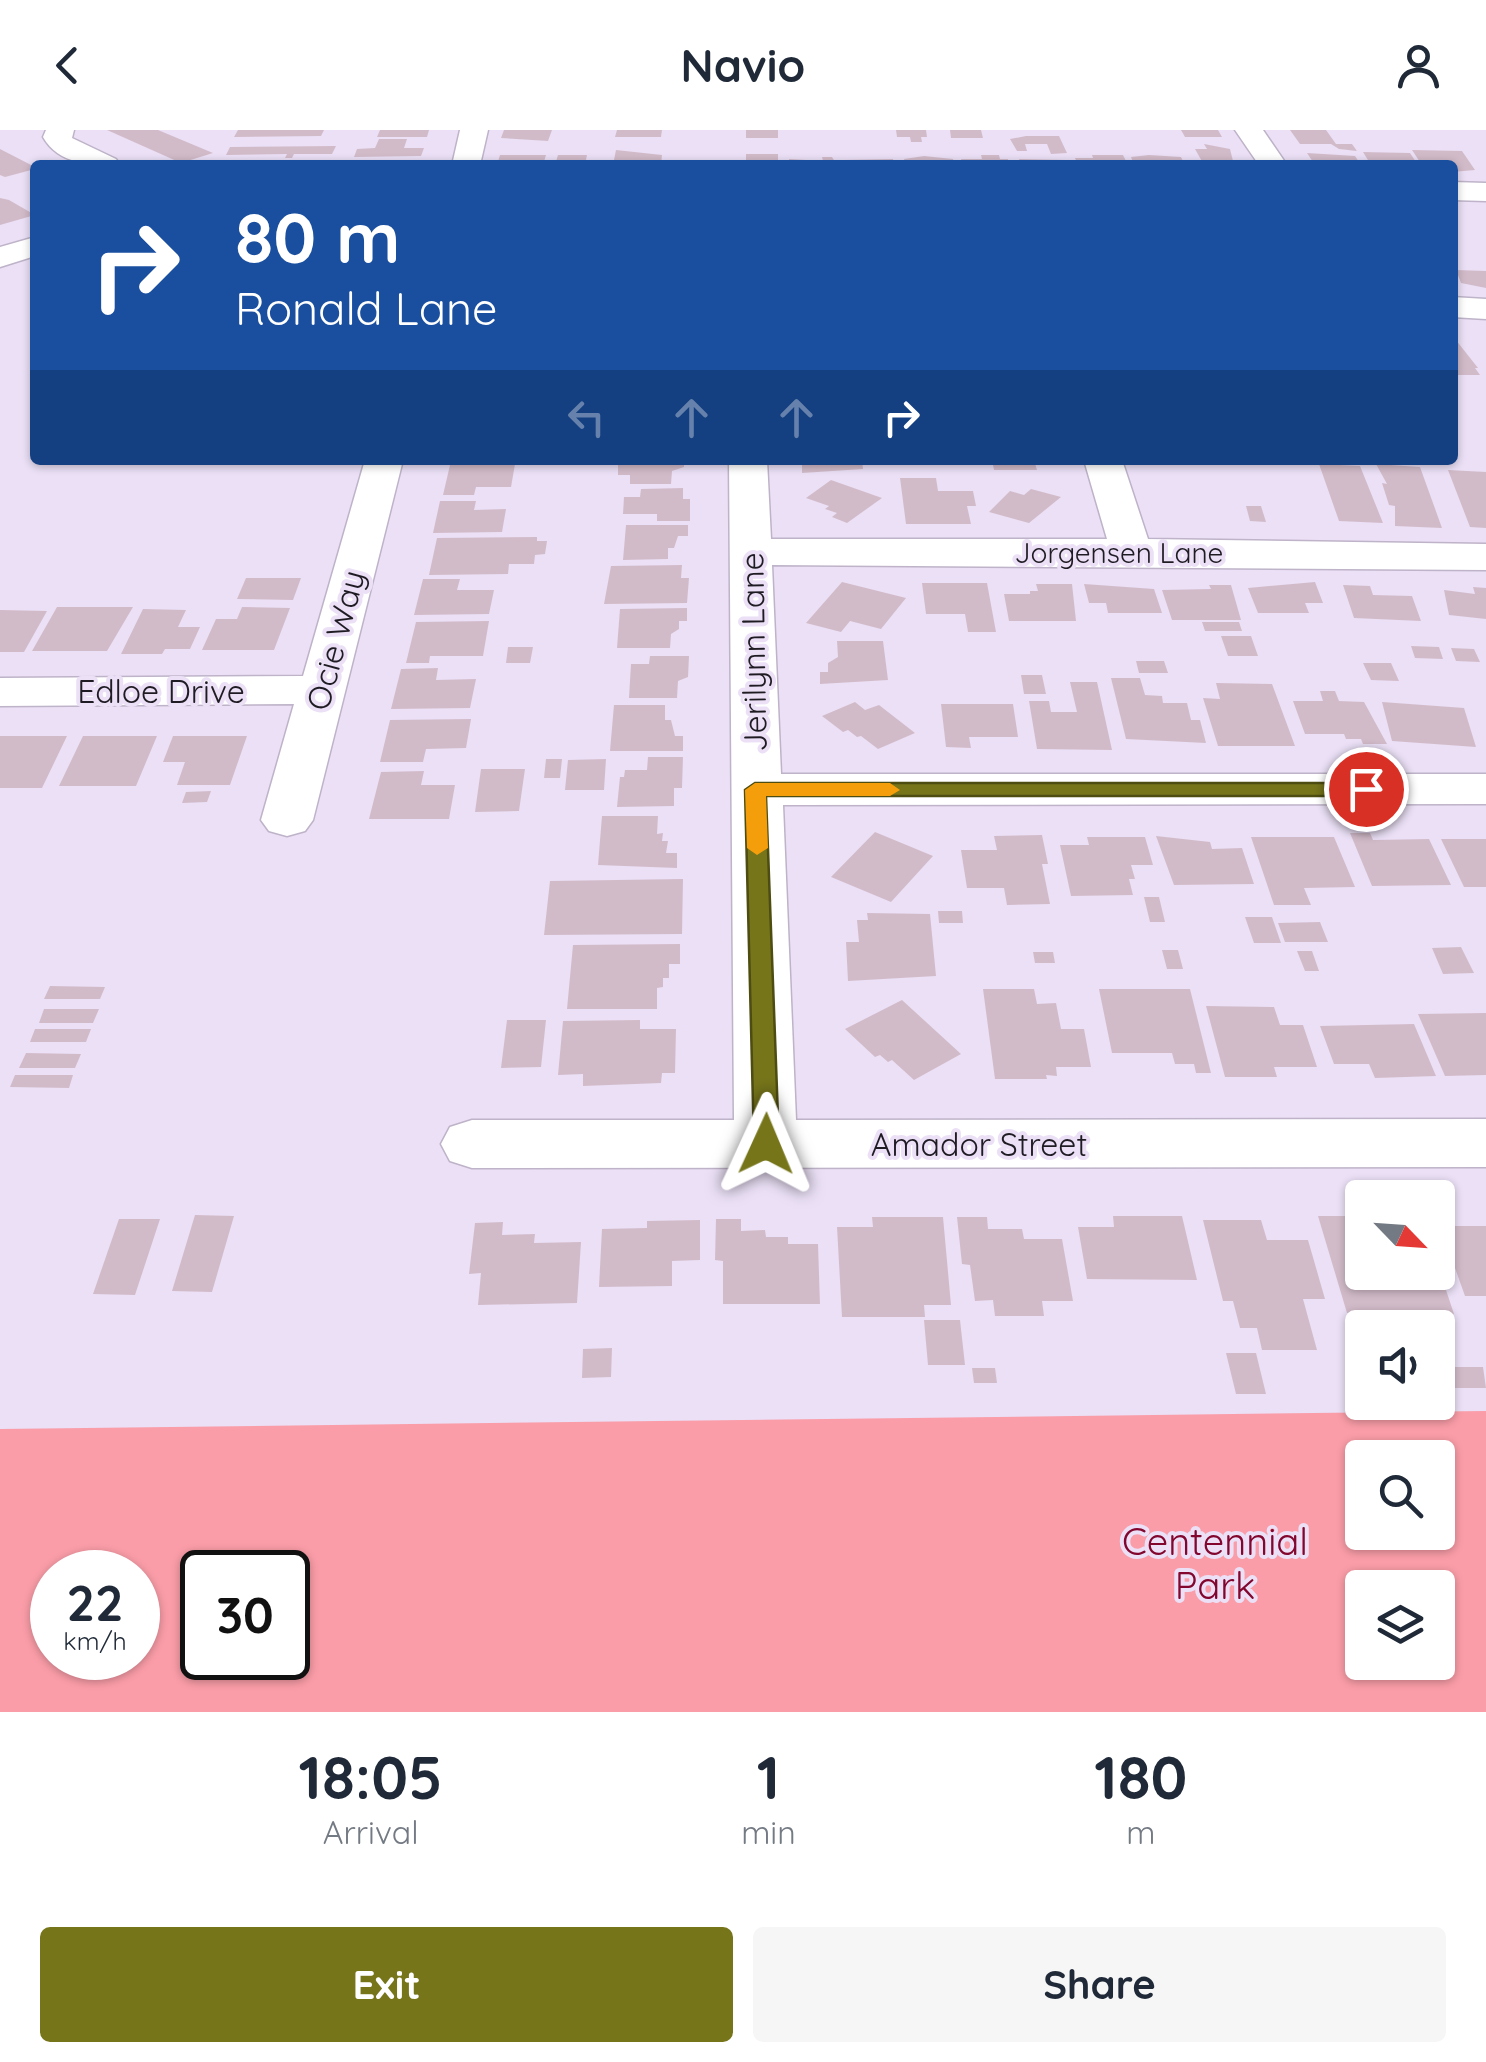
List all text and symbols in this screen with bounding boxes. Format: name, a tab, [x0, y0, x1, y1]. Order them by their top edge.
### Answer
text: Navio	[681, 37, 805, 93]
icon: back	[40, 38, 95, 93]
icon: person	[1391, 38, 1446, 93]
text: 80 m	[235, 193, 400, 281]
icon: right	[70, 200, 200, 330]
text: Ronald Lane	[235, 280, 498, 336]
icon: left	[559, 390, 614, 445]
icon: ahead	[664, 390, 719, 445]
icon: ahead	[769, 390, 824, 445]
icon: right	[874, 390, 929, 445]
street label: Jorgensen Lane	[1015, 535, 1223, 570]
street label: Jerilynn Lane	[731, 552, 775, 752]
street label: Ocie Way	[297, 566, 373, 714]
street label: Edloe Drive	[77, 671, 245, 711]
pin	[1324, 747, 1409, 832]
icon: arrive	[1339, 762, 1394, 817]
position arrow	[714, 1092, 818, 1196]
street label: Amador Street	[871, 1124, 1087, 1164]
north arrow	[1345, 1180, 1455, 1290]
map controls	[1345, 1180, 1455, 1680]
button: sound	[1345, 1310, 1455, 1420]
button: search	[1345, 1440, 1455, 1550]
park label: Centennial Park	[1122, 1517, 1308, 1609]
speed limit sign: 30	[180, 1550, 310, 1680]
button: layers	[1345, 1570, 1455, 1680]
text: 22	[67, 1571, 123, 1634]
text: km/h	[63, 1625, 127, 1656]
text: 18:05	[299, 1739, 443, 1814]
text: 1	[757, 1739, 780, 1814]
text: 180	[1094, 1739, 1187, 1814]
text: Arrival	[323, 1812, 419, 1852]
text: min	[741, 1812, 796, 1852]
text: m	[1126, 1812, 1155, 1852]
button: Exit	[40, 1927, 733, 2042]
button: Share	[753, 1927, 1446, 2042]

